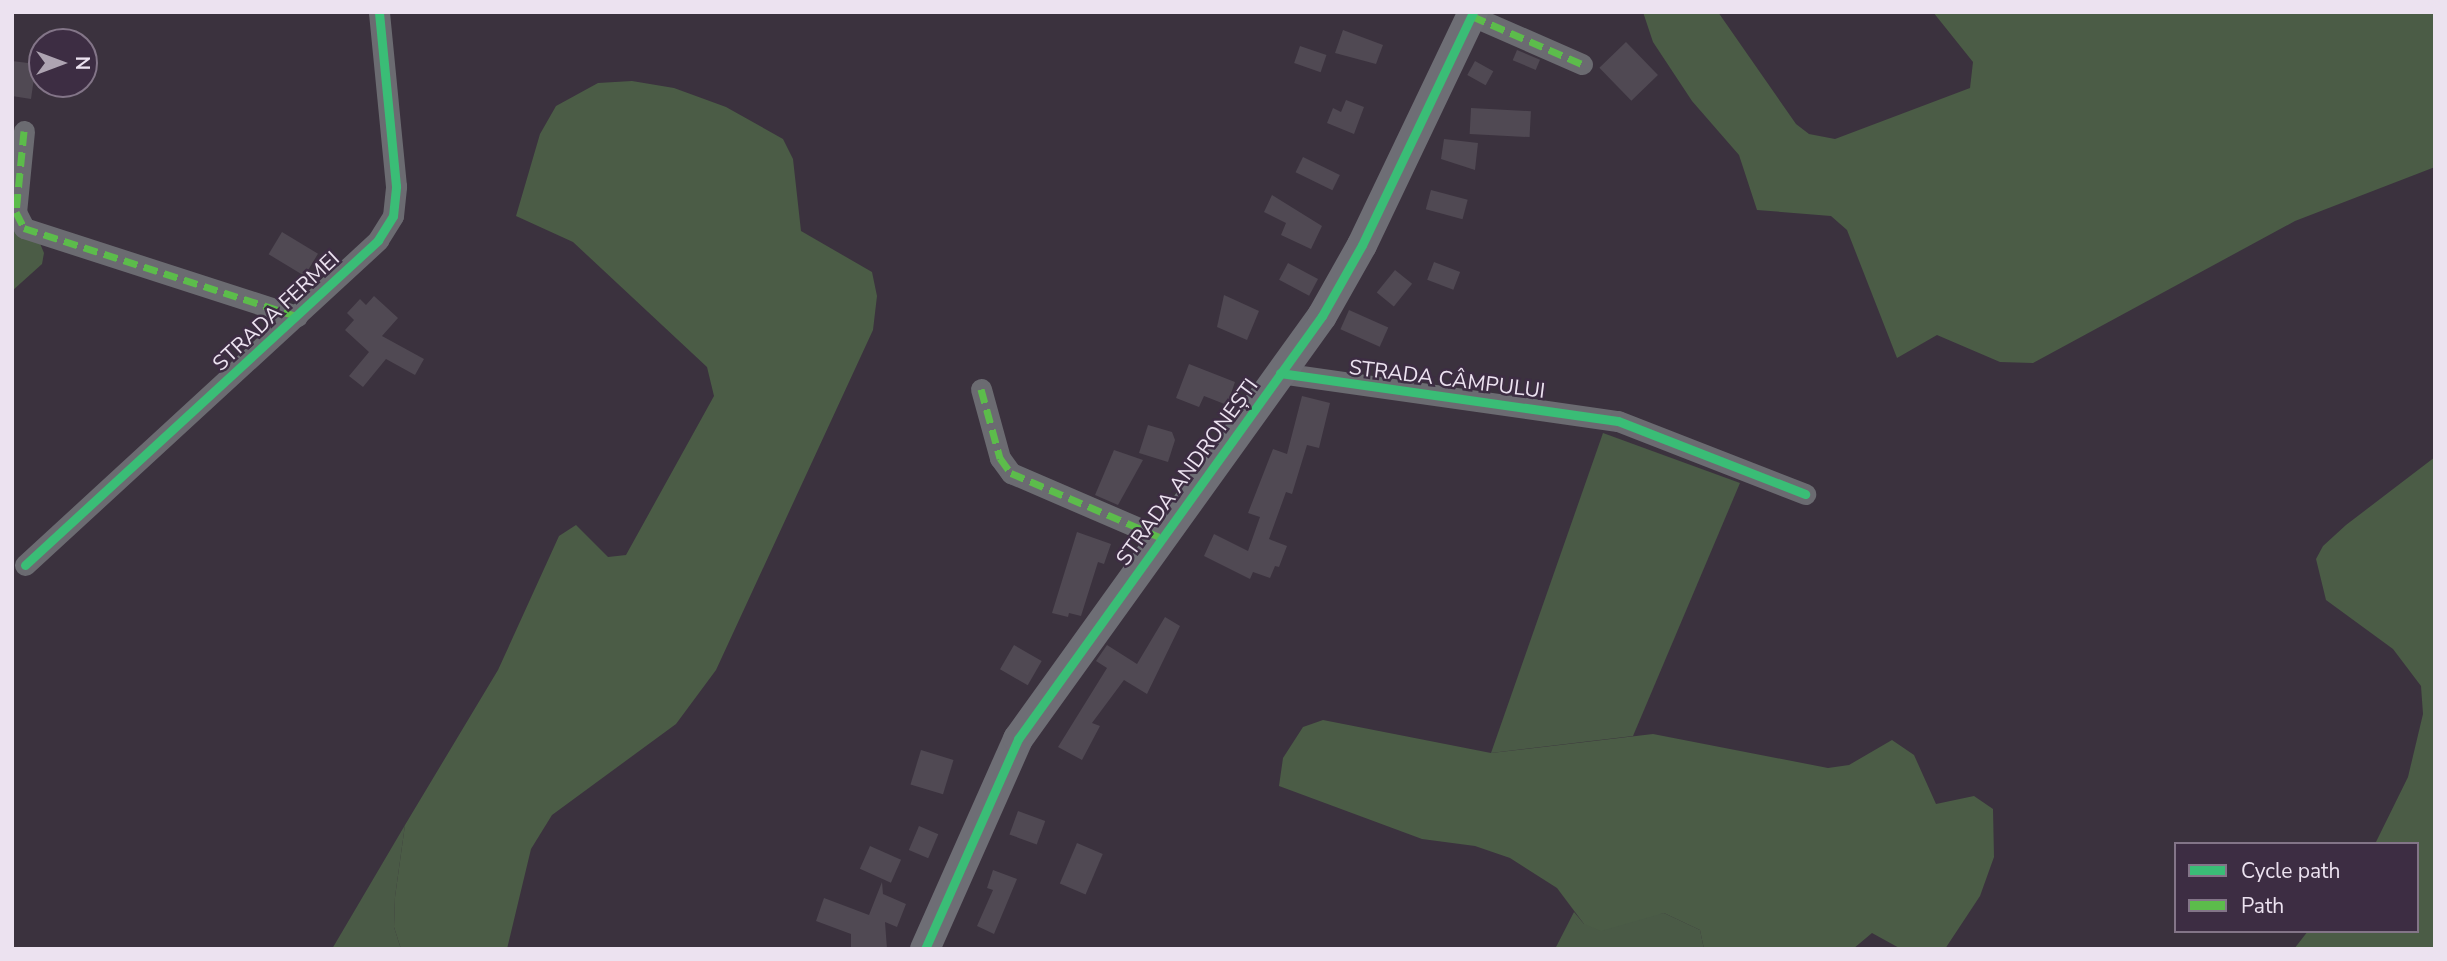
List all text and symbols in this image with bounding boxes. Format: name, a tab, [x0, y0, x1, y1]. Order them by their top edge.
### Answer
north arrow	[28, 28, 98, 98]
text: N	[69, 56, 95, 70]
street label: STRADA FERMEI	[208, 246, 344, 376]
street label: STRADA CÂMPULUI	[1347, 354, 1547, 404]
street label: STRADA ANDRONEȘTI	[1111, 374, 1263, 570]
legend	[2174, 842, 2419, 933]
text: Cycle path	[2241, 857, 2340, 885]
text: Path	[2241, 892, 2284, 920]

